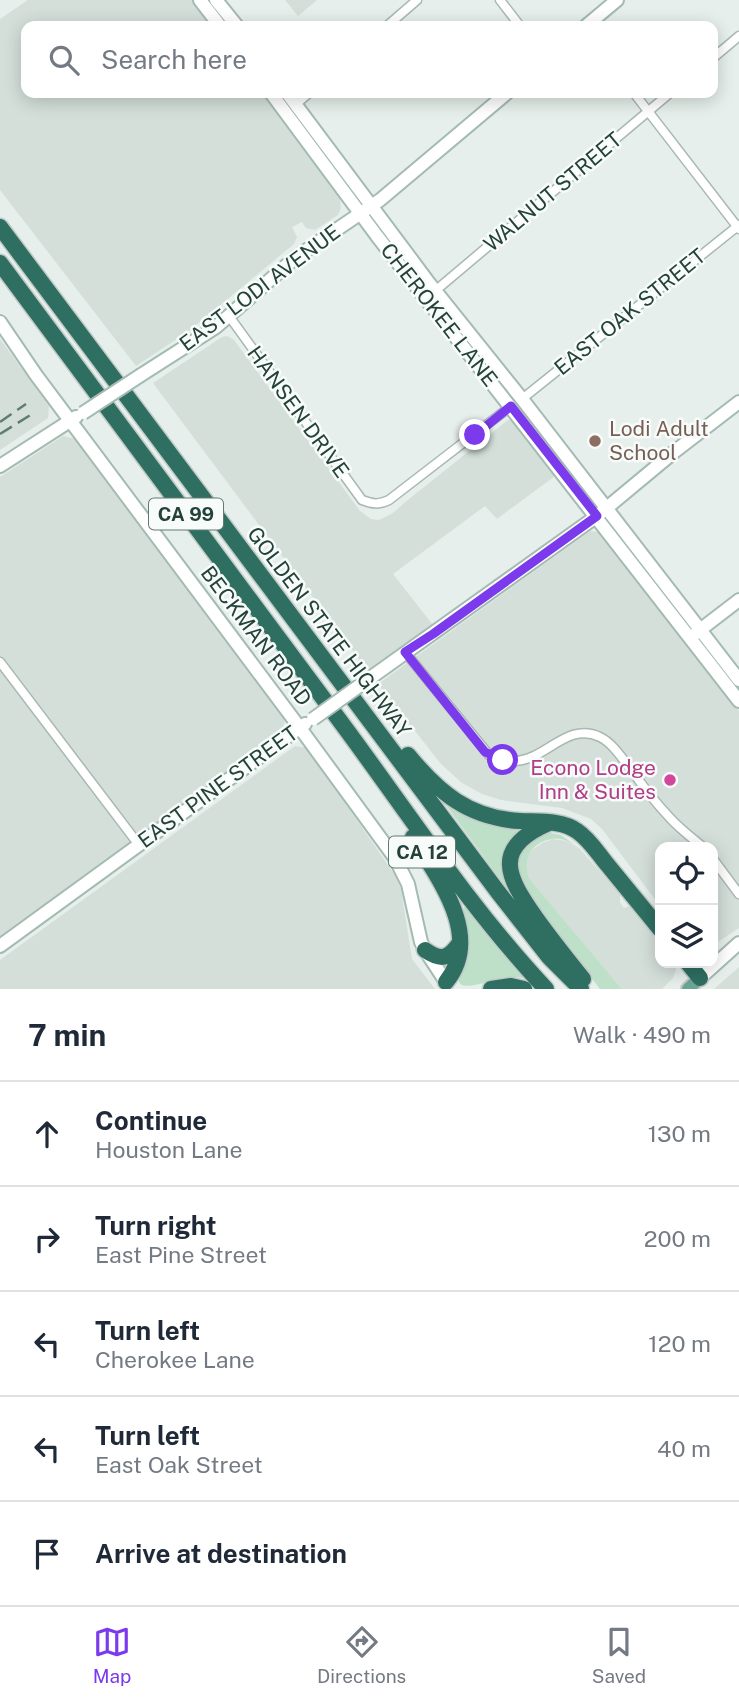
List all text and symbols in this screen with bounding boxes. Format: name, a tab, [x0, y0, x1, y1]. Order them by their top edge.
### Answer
search box	[21, 21, 718, 98]
icon: search	[45, 41, 83, 79]
text: Search here	[101, 44, 247, 75]
street label: WALNUT STREET	[479, 127, 627, 257]
street label: EAST LODI AVENUE	[174, 219, 345, 356]
street label: CHEROKEE LANE	[376, 238, 503, 391]
street label: EAST OAK STREET	[549, 243, 710, 380]
street label: HANSEN DRIVE	[242, 341, 355, 482]
place label: Lodi Adult School	[609, 416, 709, 465]
route end	[459, 419, 490, 450]
marker: Lodi Adult School	[587, 433, 603, 449]
road number: CA 99	[149, 499, 223, 530]
street label: GOLDEN STATE HIGHWAY	[242, 522, 417, 742]
street label: BECKMAN ROAD	[196, 561, 317, 711]
street label: EAST PINE STREET	[133, 720, 303, 853]
route start	[487, 744, 518, 775]
place label: Econo Lodge Inn & Suites	[530, 755, 656, 804]
marker: Econo Lodge Inn & Suites	[662, 772, 678, 788]
road number: CA 12	[389, 836, 455, 867]
map controls	[655, 842, 718, 968]
button: locate	[655, 842, 718, 905]
button: layers	[655, 905, 718, 968]
text: 7 min	[28, 1017, 106, 1053]
text: Walk · 490 m	[573, 1021, 711, 1048]
text: Continue	[95, 1105, 207, 1136]
icon: ahead	[28, 1115, 66, 1153]
text: 130 m	[648, 1120, 711, 1147]
text: Houston Lane	[95, 1136, 243, 1163]
text: Turn right	[95, 1210, 217, 1241]
icon: right	[28, 1220, 66, 1258]
text: 200 m	[644, 1225, 711, 1252]
text: East Pine Street	[95, 1241, 267, 1268]
text: Turn left	[95, 1315, 200, 1346]
icon: left	[28, 1325, 66, 1363]
text: 120 m	[648, 1330, 711, 1357]
text: Cherokee Lane	[95, 1346, 255, 1373]
text: Turn left	[95, 1420, 200, 1451]
icon: left	[28, 1430, 66, 1468]
text: 40 m	[657, 1435, 711, 1462]
text: East Oak Street	[95, 1451, 263, 1478]
icon: arrive	[28, 1535, 66, 1573]
text: Arrive at destination	[95, 1538, 347, 1569]
tab: Map	[93, 1623, 131, 1687]
tab: Directions	[317, 1623, 406, 1687]
tab: Saved	[592, 1623, 646, 1687]

